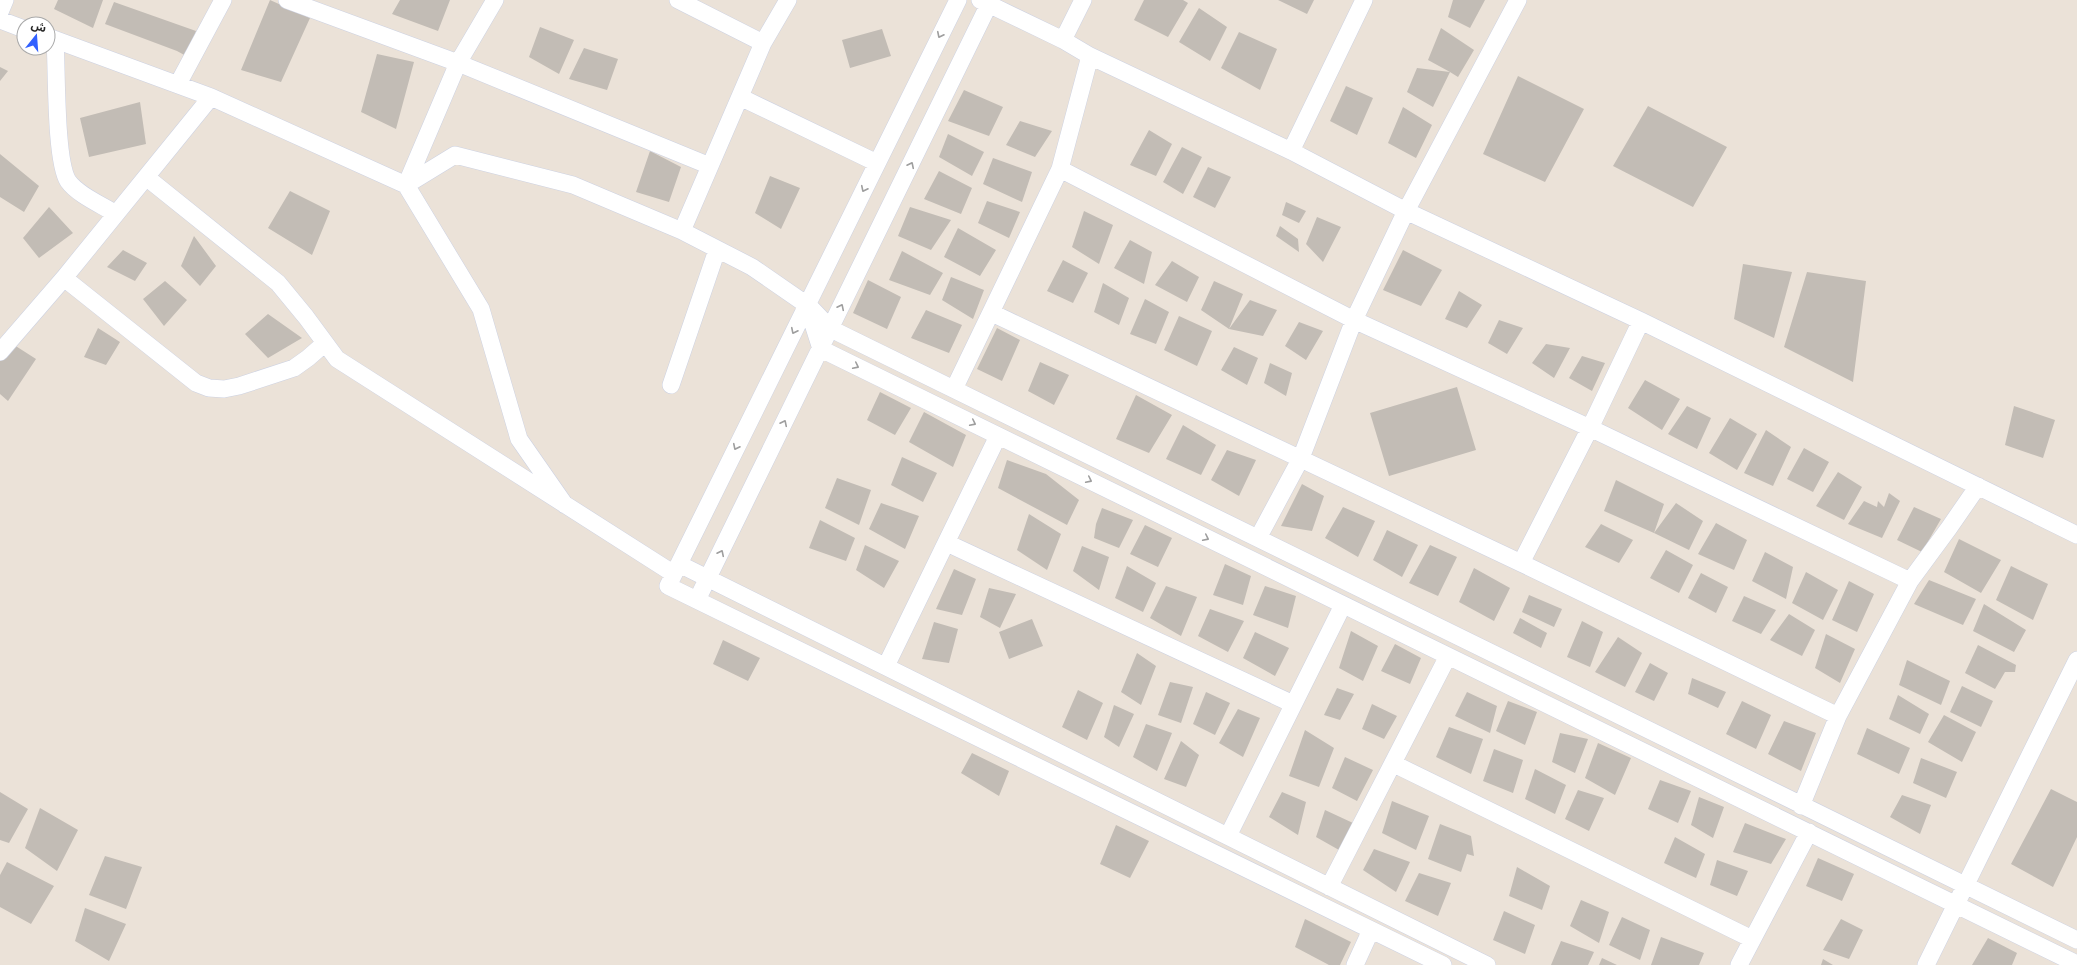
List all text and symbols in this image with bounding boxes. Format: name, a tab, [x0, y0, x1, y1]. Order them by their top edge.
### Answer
north arrow	[16, 16, 56, 56]
text: ش	[30, 18, 48, 35]
one-way arrow	[938, 31, 945, 38]
one-way arrow	[906, 161, 914, 169]
one-way arrow	[861, 185, 869, 192]
one-way arrow	[837, 303, 844, 311]
one-way arrow	[791, 327, 799, 334]
one-way arrow	[852, 361, 859, 369]
one-way arrow	[968, 418, 976, 426]
one-way arrow	[779, 420, 787, 428]
one-way arrow	[734, 443, 741, 451]
one-way arrow	[1085, 476, 1093, 483]
one-way arrow	[1202, 533, 1209, 541]
one-way arrow	[716, 549, 724, 557]

